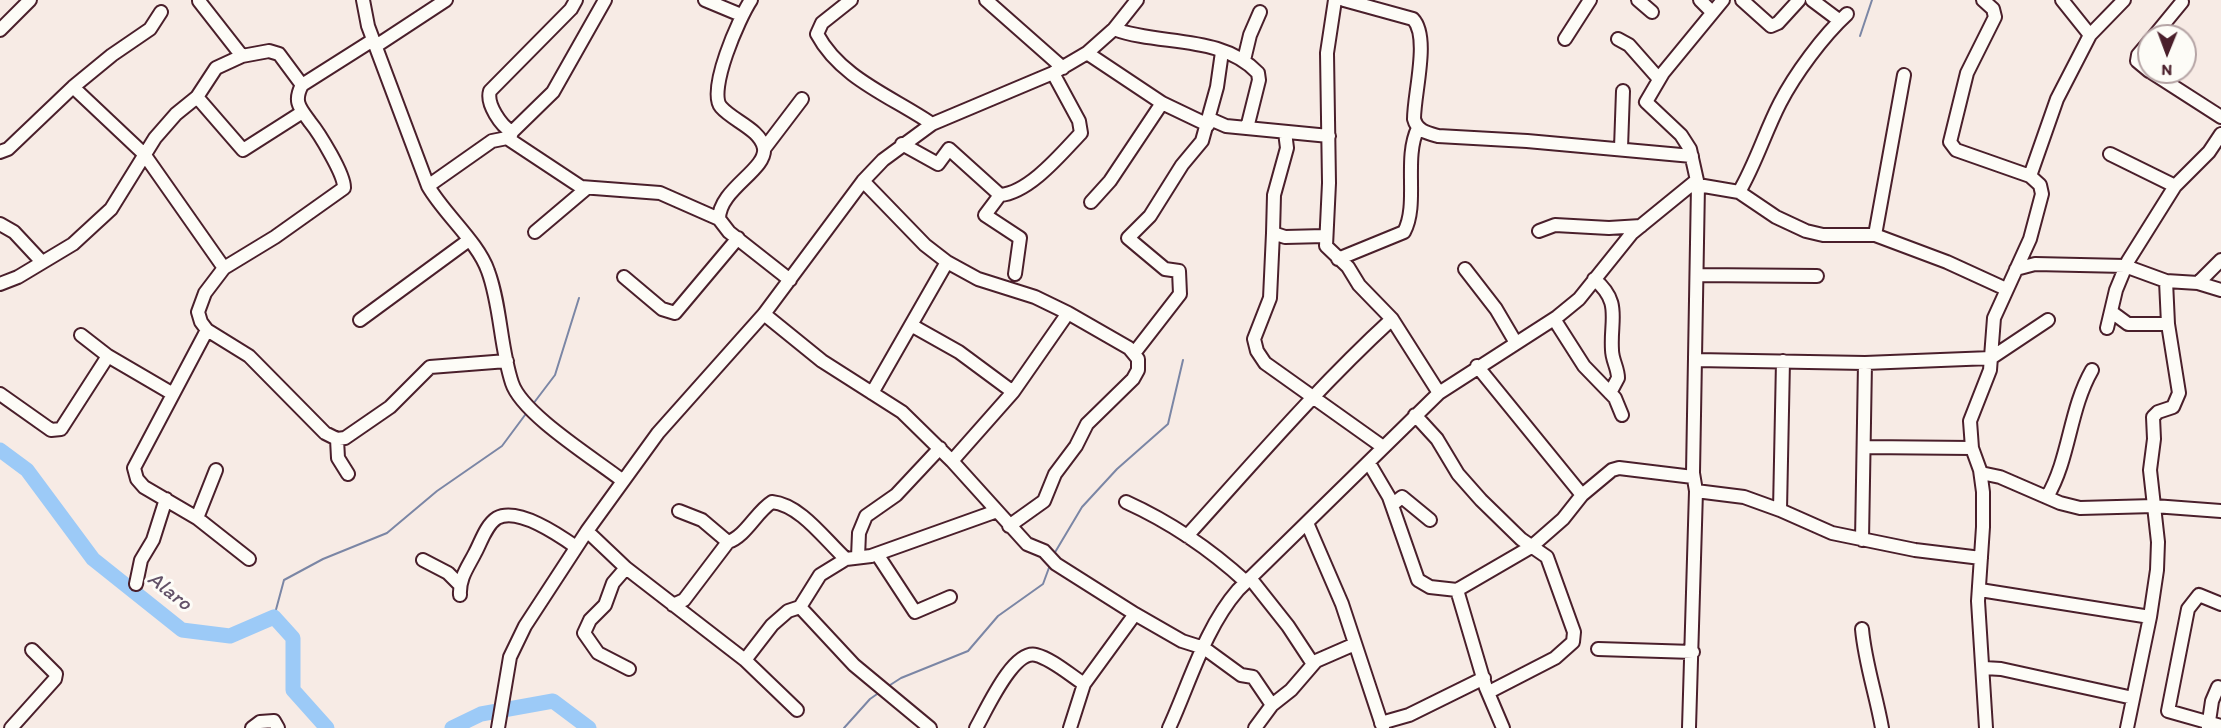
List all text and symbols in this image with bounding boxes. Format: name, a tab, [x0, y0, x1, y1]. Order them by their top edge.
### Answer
north arrow	[2137, 24, 2197, 84]
text: N	[2161, 61, 2172, 80]
water label: Alaro	[142, 567, 196, 617]

